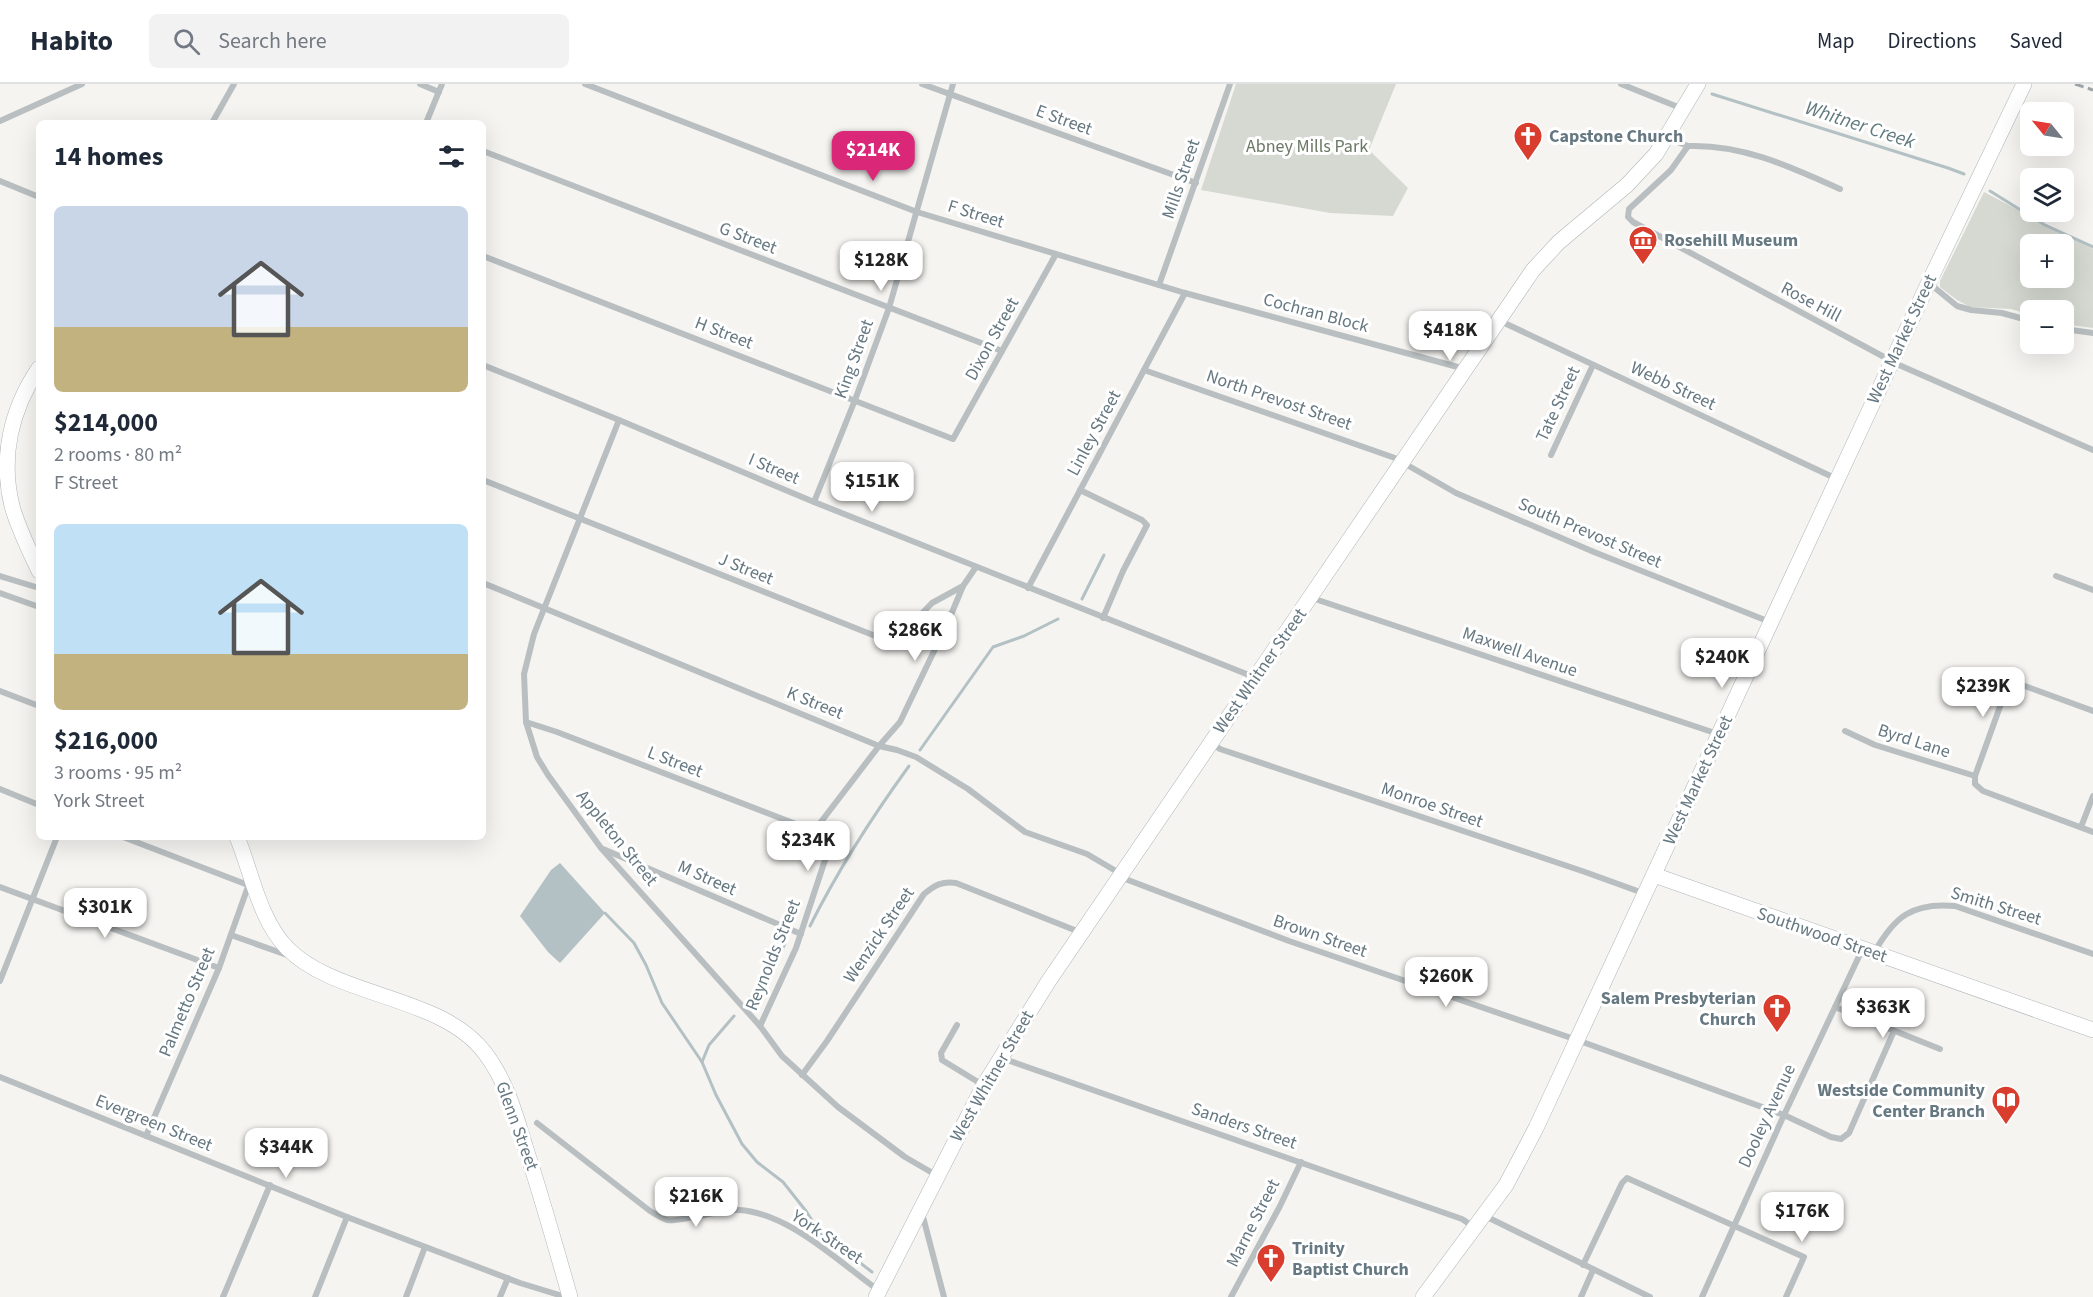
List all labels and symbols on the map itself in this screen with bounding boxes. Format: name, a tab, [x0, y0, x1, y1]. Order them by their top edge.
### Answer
water label: Whitner Creek	[1801, 94, 1919, 156]
street label: E Street	[1032, 98, 1096, 142]
north arrow	[2020, 102, 2074, 156]
church icon: Capstone Church	[1512, 120, 1544, 162]
place label: Capstone Church	[1549, 124, 1683, 149]
pin: $214K	[831, 131, 915, 182]
park label: Abney Mills Park	[1246, 134, 1368, 159]
street label: Mills Street	[1156, 136, 1206, 222]
street label: F Street	[945, 194, 1007, 234]
street label: G Street	[716, 216, 780, 260]
museum icon: Rosehill Museum	[1627, 224, 1659, 266]
place label: Rosehill Museum	[1664, 228, 1798, 253]
pin: $128K	[839, 241, 923, 292]
street label: West Market Street	[1861, 270, 1943, 408]
street label: Rose Hill	[1776, 276, 1846, 328]
street label: Cochran Block	[1260, 287, 1372, 339]
street label: Dixon Street	[959, 293, 1025, 385]
street label: H Street	[691, 311, 757, 355]
pin: $418K	[1408, 311, 1492, 362]
street label: King Street	[828, 316, 880, 402]
street label: Webb Street	[1626, 355, 1720, 417]
street label: Tate Street	[1530, 362, 1586, 446]
street label: North Prevost Street	[1203, 363, 1355, 437]
street label: Linley Street	[1061, 386, 1127, 480]
street label: I Street	[745, 447, 803, 491]
pin: $151K	[830, 462, 914, 513]
street label: South Prevost Street	[1514, 491, 1666, 575]
street label: J Street	[715, 547, 777, 591]
street label: West Whitner Street	[1207, 603, 1313, 739]
pin: $286K	[873, 611, 957, 662]
street label: Maxwell Avenue	[1459, 621, 1581, 683]
pin: $240K	[1680, 638, 1764, 689]
pin: $239K	[1941, 667, 2025, 718]
street label: K Street	[783, 680, 847, 726]
street label: West Market Street	[1657, 711, 1739, 849]
street label: Byrd Lane	[1874, 718, 1954, 764]
street label: L Street	[644, 740, 706, 784]
street label: Monroe Street	[1378, 776, 1486, 834]
street label: Appleton Street	[570, 785, 664, 891]
pin: $234K	[766, 821, 850, 872]
street label: M Street	[674, 854, 740, 902]
street label: Smith Street	[1948, 880, 2044, 932]
street label: Wenzick Street	[838, 882, 920, 988]
pin: $301K	[63, 888, 147, 939]
street label: Reynolds Street	[739, 896, 807, 1014]
street label: Southwood Street	[1754, 901, 1890, 969]
street label: Brown Street	[1270, 908, 1370, 964]
street label: Palmetto Street	[153, 943, 221, 1061]
pin: $260K	[1404, 957, 1488, 1008]
place label: Salem Presbyterian Church	[1601, 986, 1756, 1032]
pin: $363K	[1841, 988, 1925, 1039]
church icon: Salem Presbyterian Church	[1761, 992, 1793, 1034]
street label: West Whitner Street	[944, 1006, 1040, 1146]
street label: Dooley Avenue	[1732, 1060, 1802, 1172]
street label: Glenn Street	[489, 1078, 545, 1174]
place label: Westside Community Center Branch	[1817, 1078, 1986, 1124]
library icon: Westside Community Center Branch	[1990, 1084, 2022, 1126]
street label: Evergreen Street	[92, 1088, 216, 1158]
street label: Sanders Street	[1188, 1096, 1300, 1156]
pin: $344K	[244, 1128, 328, 1179]
street label: Marne Street	[1220, 1175, 1286, 1271]
pin: $216K	[654, 1177, 738, 1228]
pin: $176K	[1760, 1192, 1844, 1243]
street label: York Street	[785, 1203, 868, 1270]
place label: Trinity Baptist Church	[1292, 1236, 1409, 1282]
church icon: Trinity Baptist Church	[1255, 1242, 1287, 1284]

